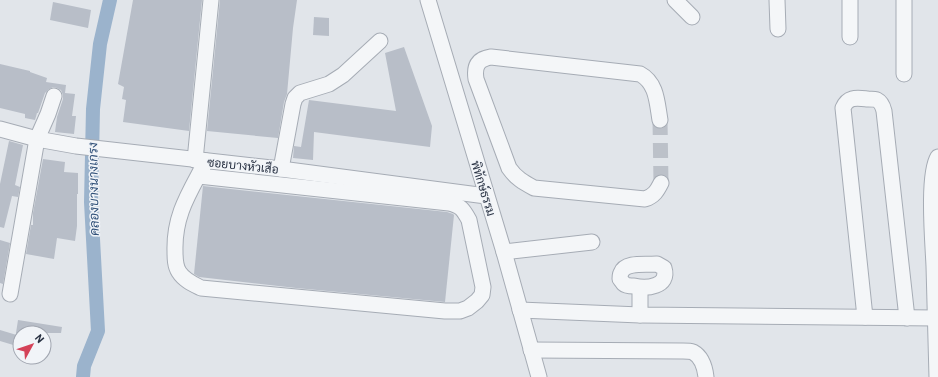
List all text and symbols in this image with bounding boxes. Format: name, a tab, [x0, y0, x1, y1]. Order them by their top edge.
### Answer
water label: คลองบางนางเกรง	[84, 142, 102, 236]
street label: ซอยบางหัวเสือ	[207, 154, 279, 176]
street label: พิทักษ์ธรรม	[469, 159, 499, 217]
north arrow	[12, 325, 52, 365]
text: N	[33, 331, 47, 345]

